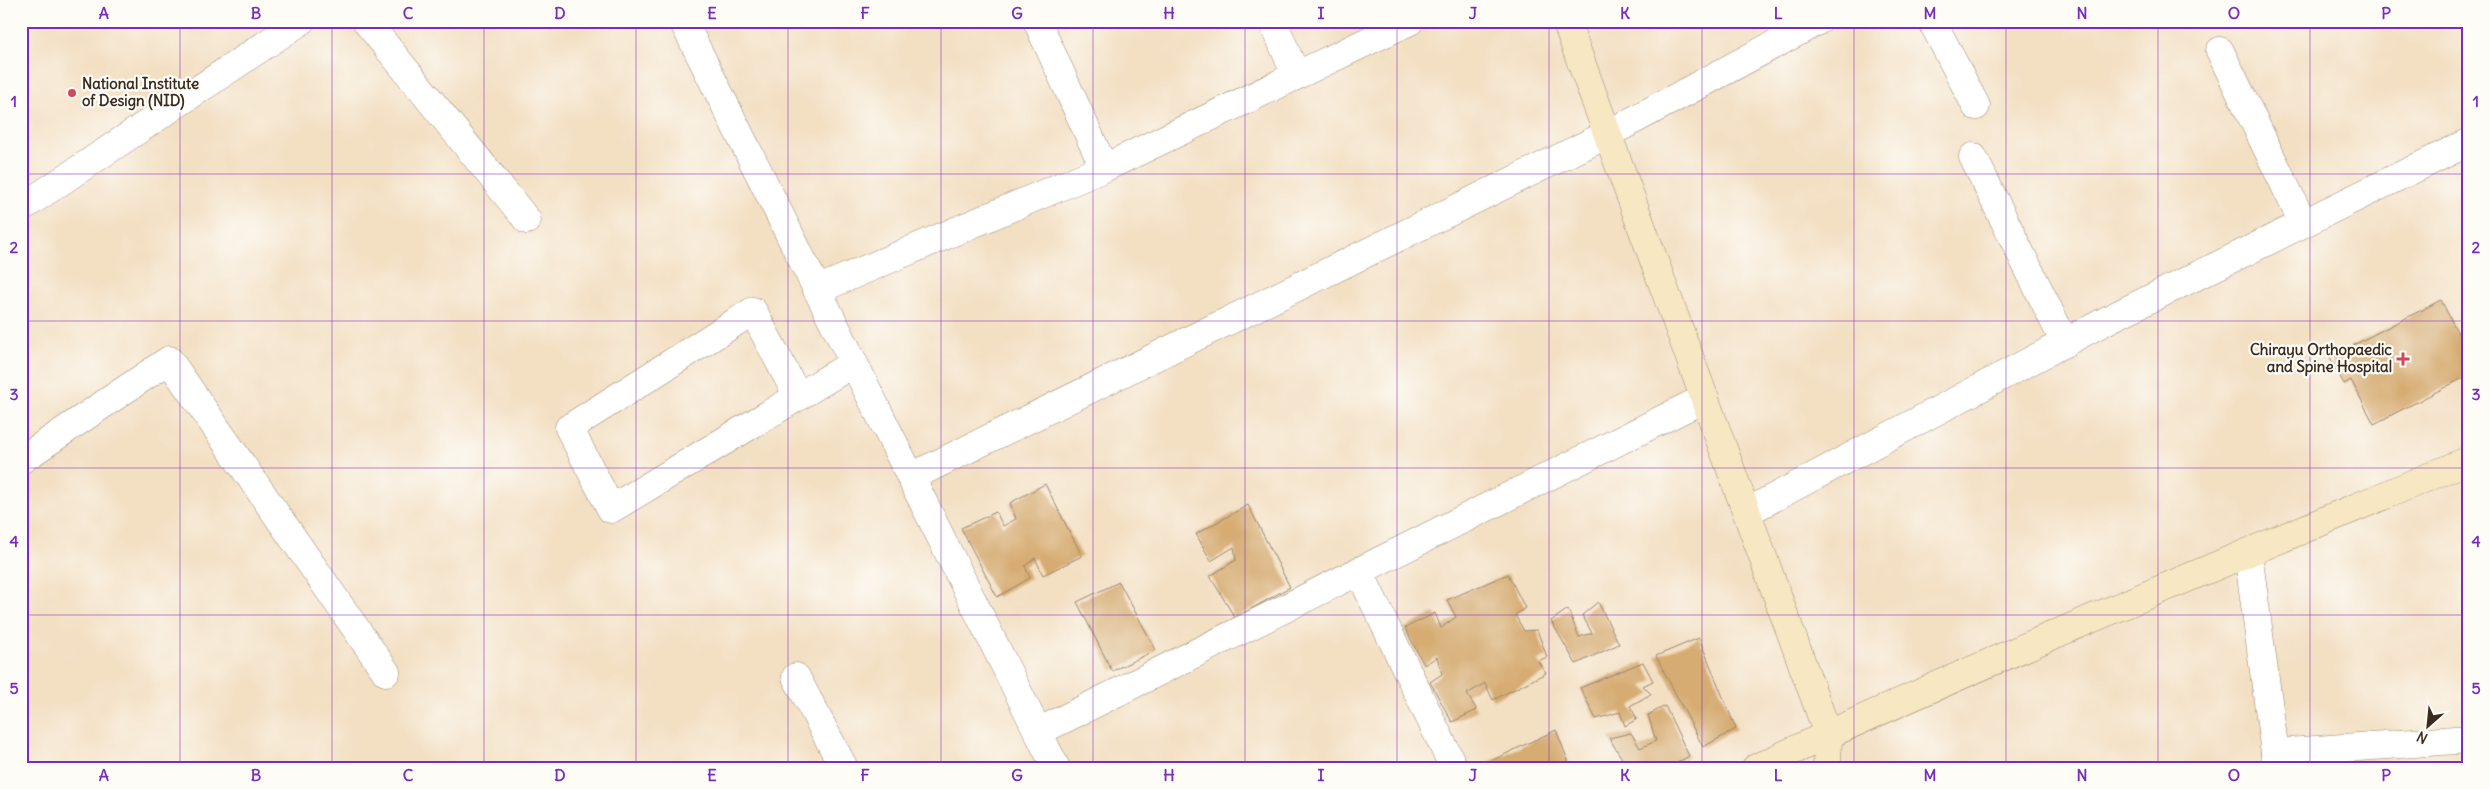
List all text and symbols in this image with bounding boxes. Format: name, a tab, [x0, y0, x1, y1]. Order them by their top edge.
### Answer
text: A	[99, 3, 109, 23]
text: B	[251, 3, 262, 23]
text: C	[403, 3, 414, 23]
text: D	[554, 3, 566, 23]
text: E	[707, 3, 717, 23]
text: F	[860, 3, 870, 23]
text: G	[1011, 3, 1023, 23]
text: H	[1163, 3, 1175, 23]
text: I	[1318, 3, 1325, 23]
text: J	[1469, 3, 1478, 23]
text: K	[1620, 3, 1630, 23]
text: L	[1774, 3, 1783, 23]
text: M	[1924, 3, 1937, 23]
text: N	[2076, 3, 2088, 23]
text: O	[2228, 3, 2240, 23]
text: P	[2381, 3, 2391, 23]
place label: National Institute of Design (NID)	[82, 74, 199, 111]
marker: National Institute of Design (NID)	[66, 87, 78, 99]
text: 1	[11, 91, 17, 111]
text: 1	[2473, 91, 2479, 111]
text: 2	[10, 237, 19, 257]
text: 2	[2472, 237, 2481, 257]
place label: Chirayu Orthopaedic and Spine Hospital	[2250, 340, 2392, 377]
marker: Chirayu Orthopaedic and Spine Hospital	[2396, 352, 2410, 366]
text: 3	[9, 384, 19, 404]
text: 3	[2471, 384, 2481, 404]
text: 4	[9, 531, 19, 551]
text: 4	[2471, 531, 2481, 551]
text: 5	[9, 678, 19, 698]
text: 5	[2471, 678, 2481, 698]
north arrow	[2402, 702, 2452, 752]
text: N	[2414, 727, 2430, 748]
text: A	[99, 765, 109, 785]
text: B	[251, 765, 262, 785]
text: C	[403, 765, 414, 785]
text: D	[554, 765, 566, 785]
text: E	[707, 765, 717, 785]
text: F	[860, 765, 870, 785]
text: G	[1011, 765, 1023, 785]
text: H	[1163, 765, 1175, 785]
text: I	[1318, 765, 1325, 785]
text: J	[1469, 765, 1478, 785]
text: K	[1620, 765, 1630, 785]
text: L	[1774, 765, 1783, 785]
text: M	[1924, 765, 1937, 785]
text: N	[2076, 765, 2088, 785]
text: O	[2228, 765, 2240, 785]
text: P	[2381, 765, 2391, 785]

